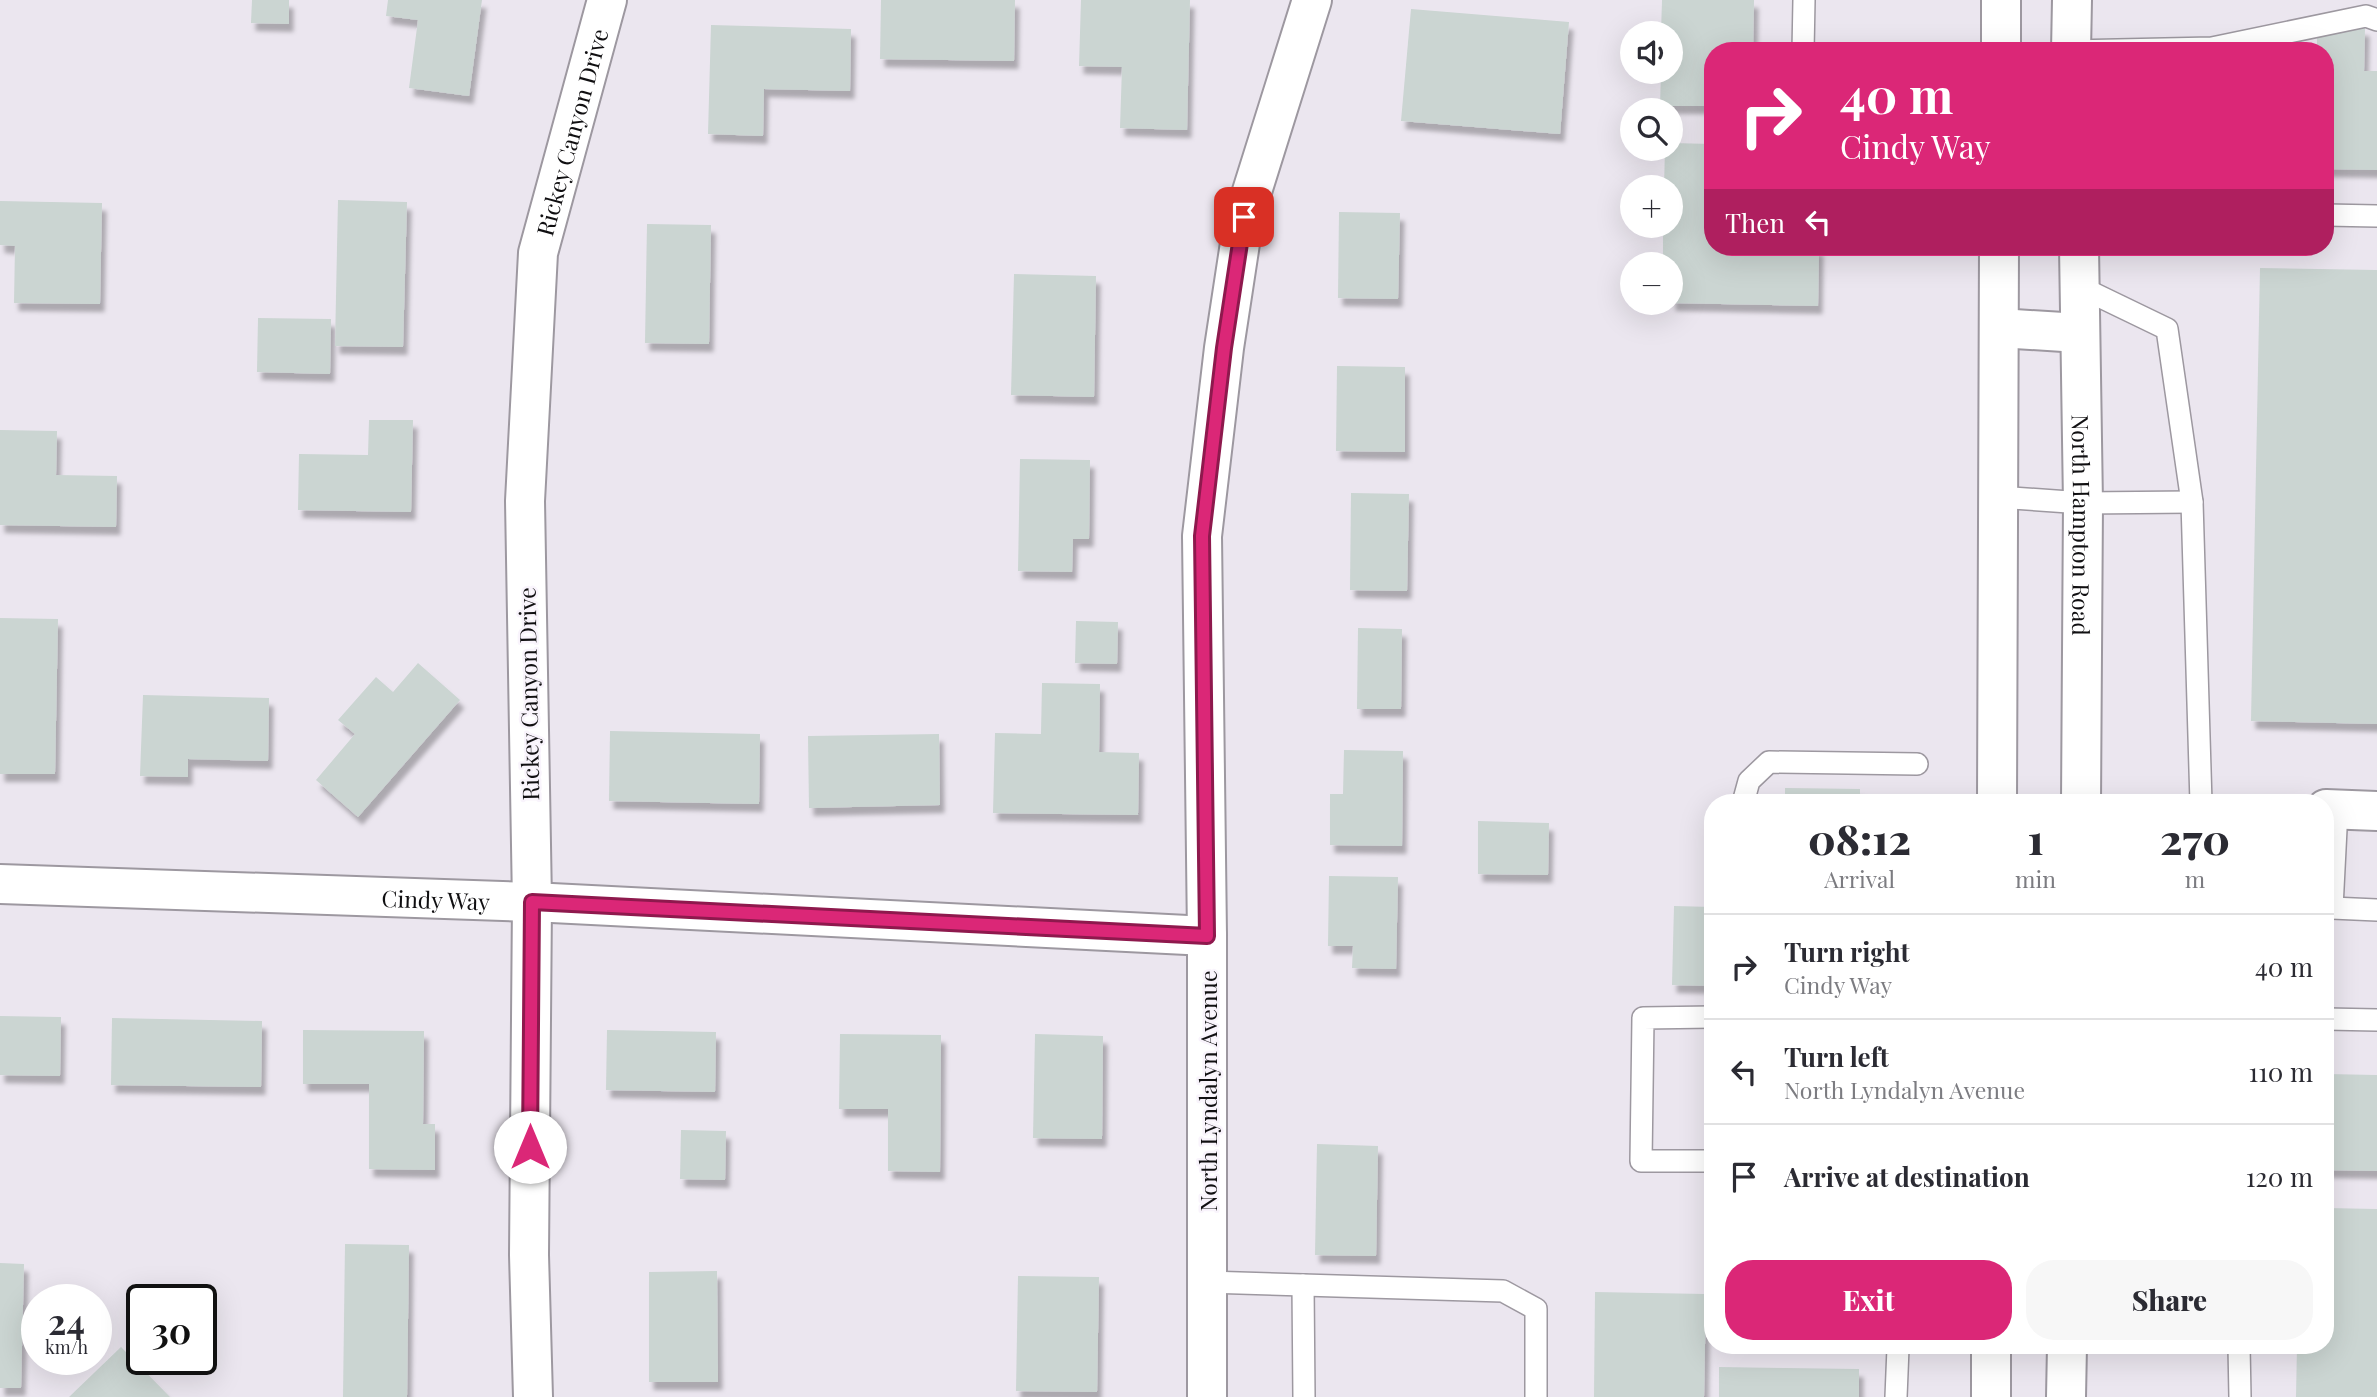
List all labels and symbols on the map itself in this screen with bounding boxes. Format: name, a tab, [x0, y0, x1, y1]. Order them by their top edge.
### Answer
street label: Rickey Canyon Drive	[528, 25, 614, 239]
pin	[1214, 187, 1274, 247]
street label: North Hampton Road	[2066, 414, 2099, 636]
street label: Rickey Canyon Drive	[511, 587, 545, 801]
street label: Cindy Way	[381, 881, 491, 916]
street label: North Lyndalyn Avenue	[1192, 970, 1223, 1212]
position arrow	[493, 1110, 567, 1184]
speed limit sign: 30	[126, 1284, 217, 1375]

